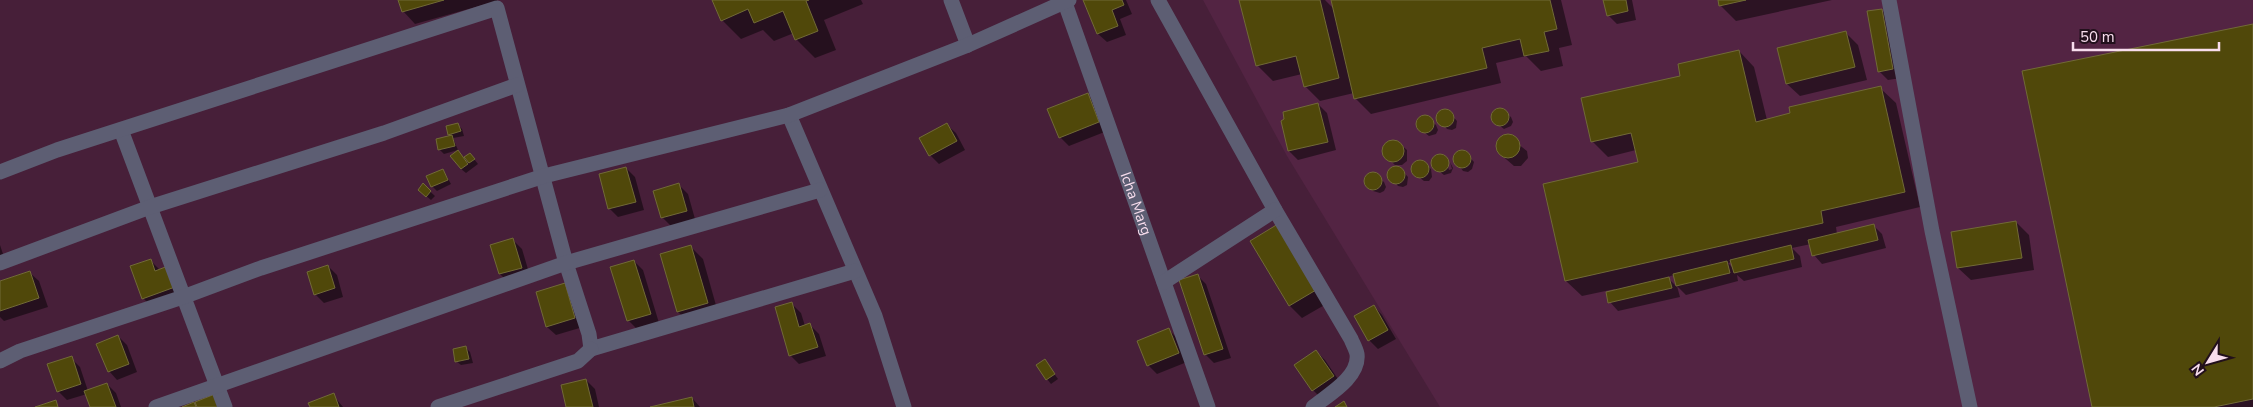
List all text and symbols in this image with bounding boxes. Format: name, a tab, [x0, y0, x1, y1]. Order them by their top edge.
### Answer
scale bar	[2073, 20, 2219, 52]
text: 50 m	[2080, 27, 2115, 47]
street label: Icha Marg	[1116, 169, 1156, 238]
north arrow	[2183, 337, 2233, 387]
text: N	[2187, 360, 2209, 379]

